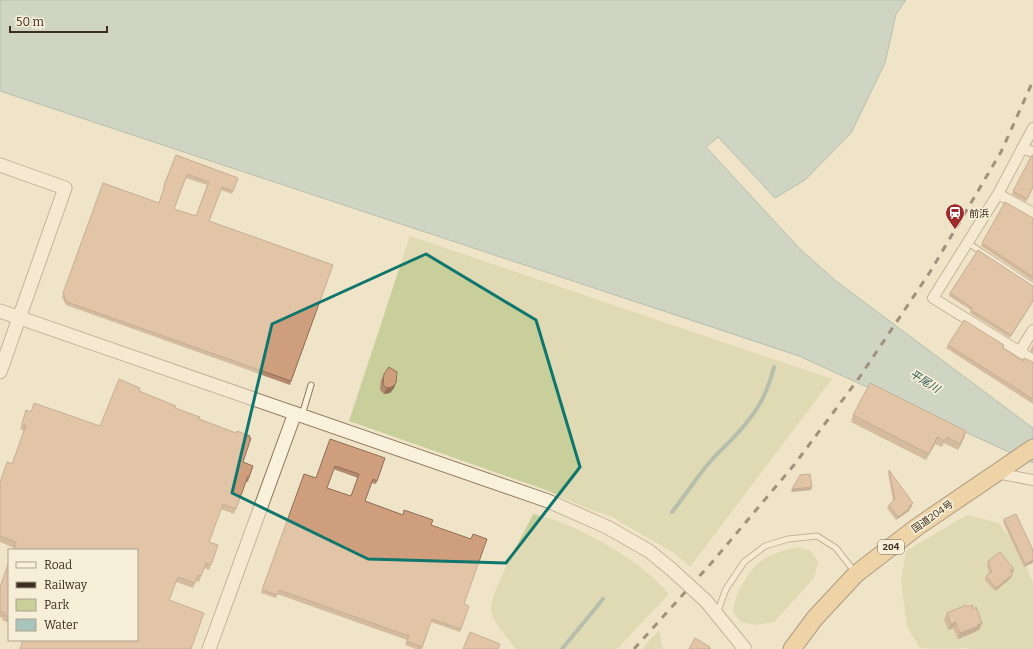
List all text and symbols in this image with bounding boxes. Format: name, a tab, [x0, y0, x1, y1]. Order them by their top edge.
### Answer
scale bar	[10, 8, 107, 34]
text: 50 m	[16, 15, 45, 29]
station icon: 前浜	[944, 202, 966, 230]
place label: 前浜	[969, 208, 989, 220]
water label: 平尾川	[907, 367, 943, 396]
street label: 国道204号	[910, 498, 956, 535]
road number: 204	[878, 540, 904, 554]
legend	[8, 549, 138, 641]
text: Road	[44, 558, 72, 572]
text: Railway	[44, 578, 88, 592]
text: Park	[44, 598, 70, 612]
text: Water	[44, 618, 79, 632]

